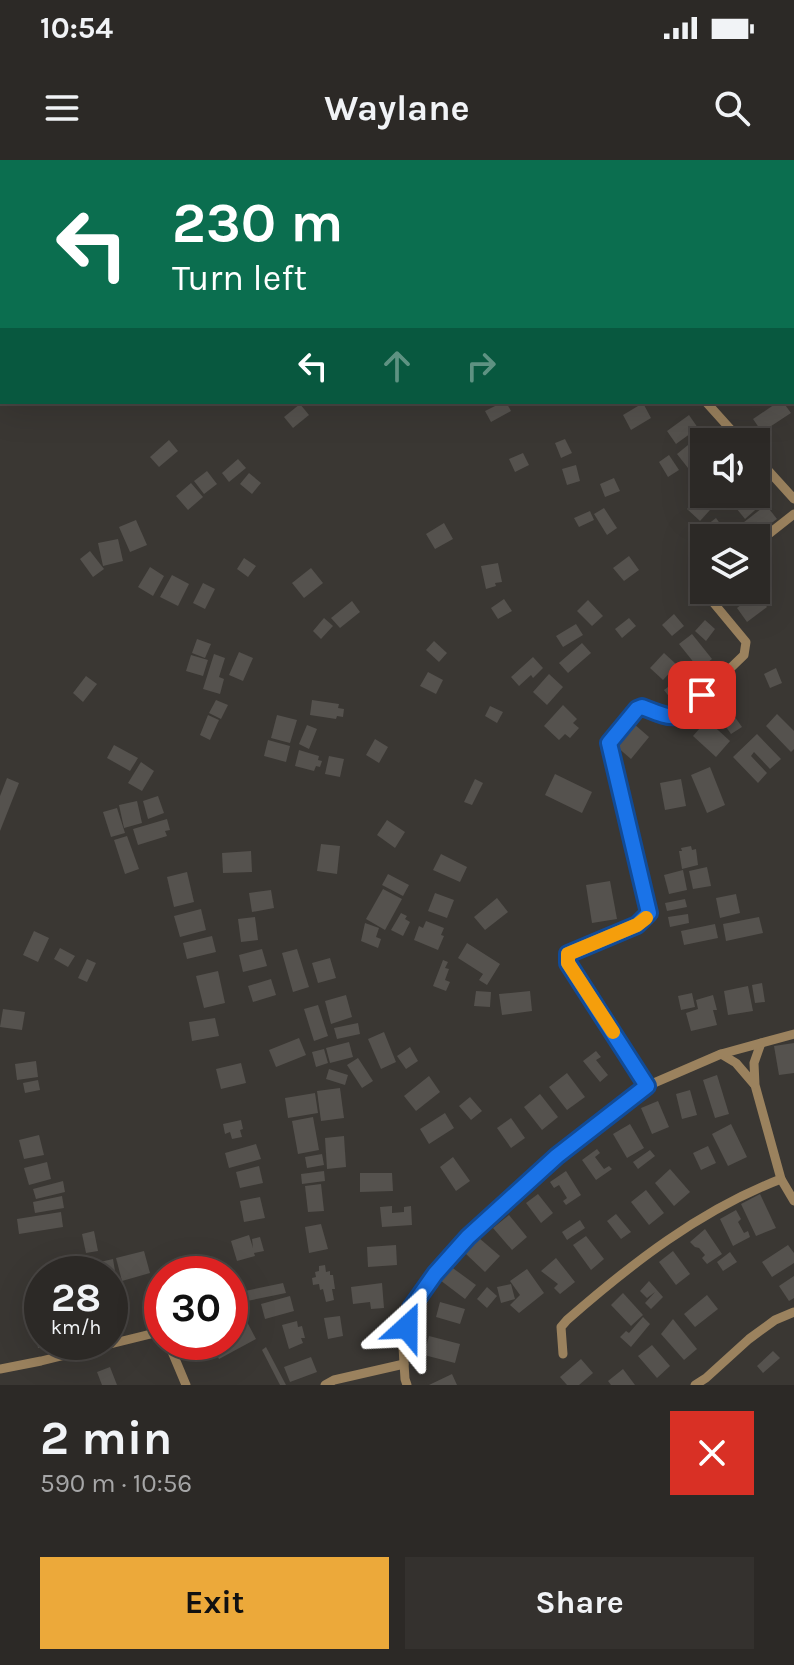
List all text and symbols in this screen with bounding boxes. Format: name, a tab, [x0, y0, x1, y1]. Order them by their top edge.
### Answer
text: 10:54	[40, 10, 113, 46]
icon: menu	[40, 86, 84, 130]
icon: search	[710, 86, 754, 130]
text: Waylane	[324, 87, 470, 129]
text: 230 m	[172, 190, 343, 255]
icon: left	[40, 192, 144, 296]
text: Turn left	[172, 257, 307, 299]
icon: left	[291, 344, 335, 388]
icon: ahead	[375, 344, 419, 388]
icon: right	[459, 344, 503, 388]
map controls	[690, 428, 770, 604]
button: sound	[690, 428, 770, 508]
button: layers	[690, 524, 770, 604]
pin	[668, 661, 736, 729]
icon: arrive	[680, 673, 724, 717]
speed limit sign: 30	[144, 1256, 248, 1360]
text: 28	[51, 1274, 101, 1321]
position arrow	[365, 1285, 449, 1369]
text: km/h	[51, 1316, 101, 1339]
text: 2 min	[40, 1410, 172, 1466]
button: close	[670, 1411, 754, 1495]
text: 590 m · 10:56	[40, 1468, 192, 1499]
button: Exit	[40, 1557, 389, 1649]
button: Share	[405, 1557, 754, 1649]

